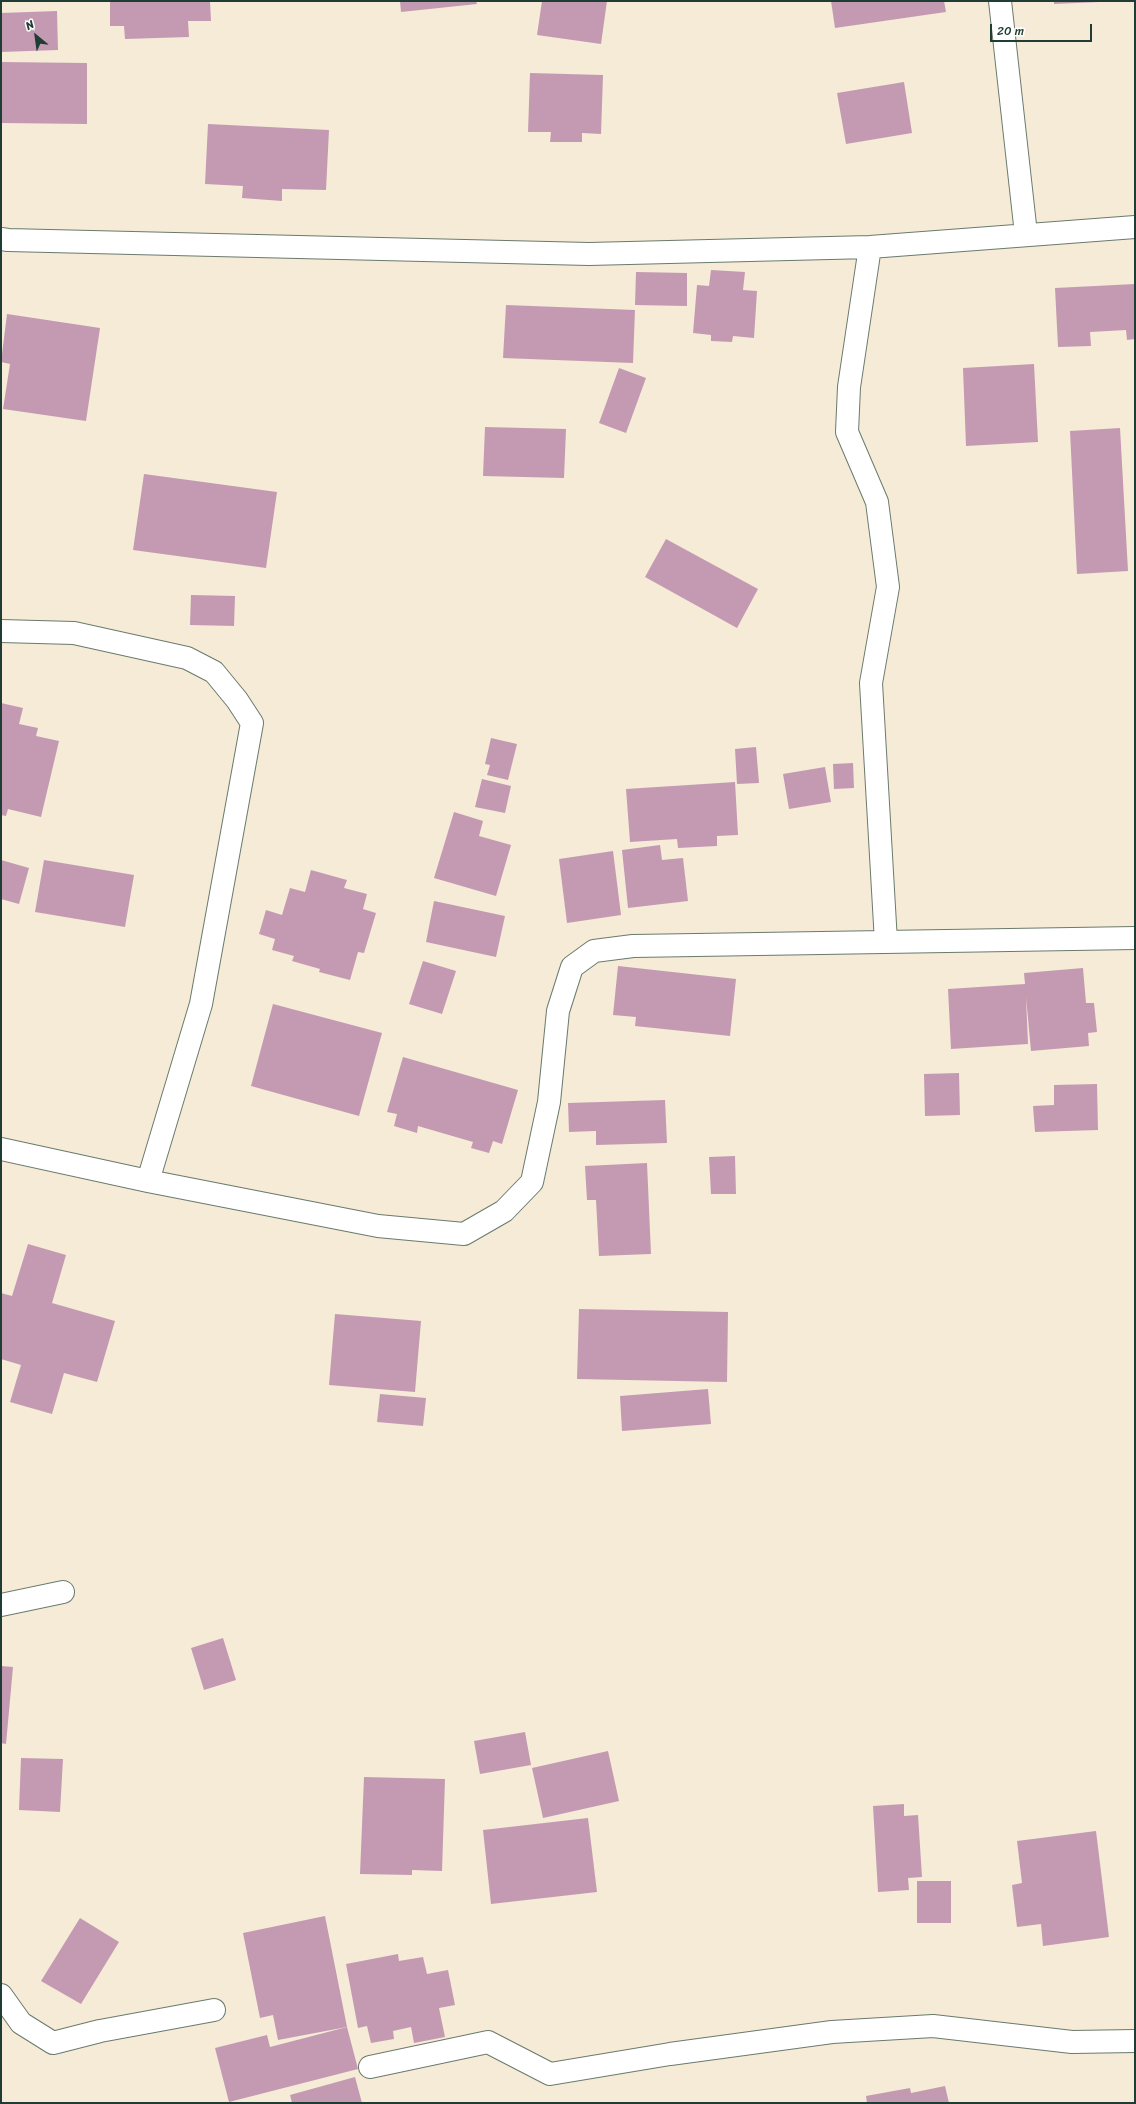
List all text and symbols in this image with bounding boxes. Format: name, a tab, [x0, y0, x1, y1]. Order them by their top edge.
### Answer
text: N	[22, 15, 38, 35]
north arrow	[16, 16, 56, 56]
scale bar	[992, 16, 1094, 42]
text: 20 m	[997, 20, 1024, 42]

